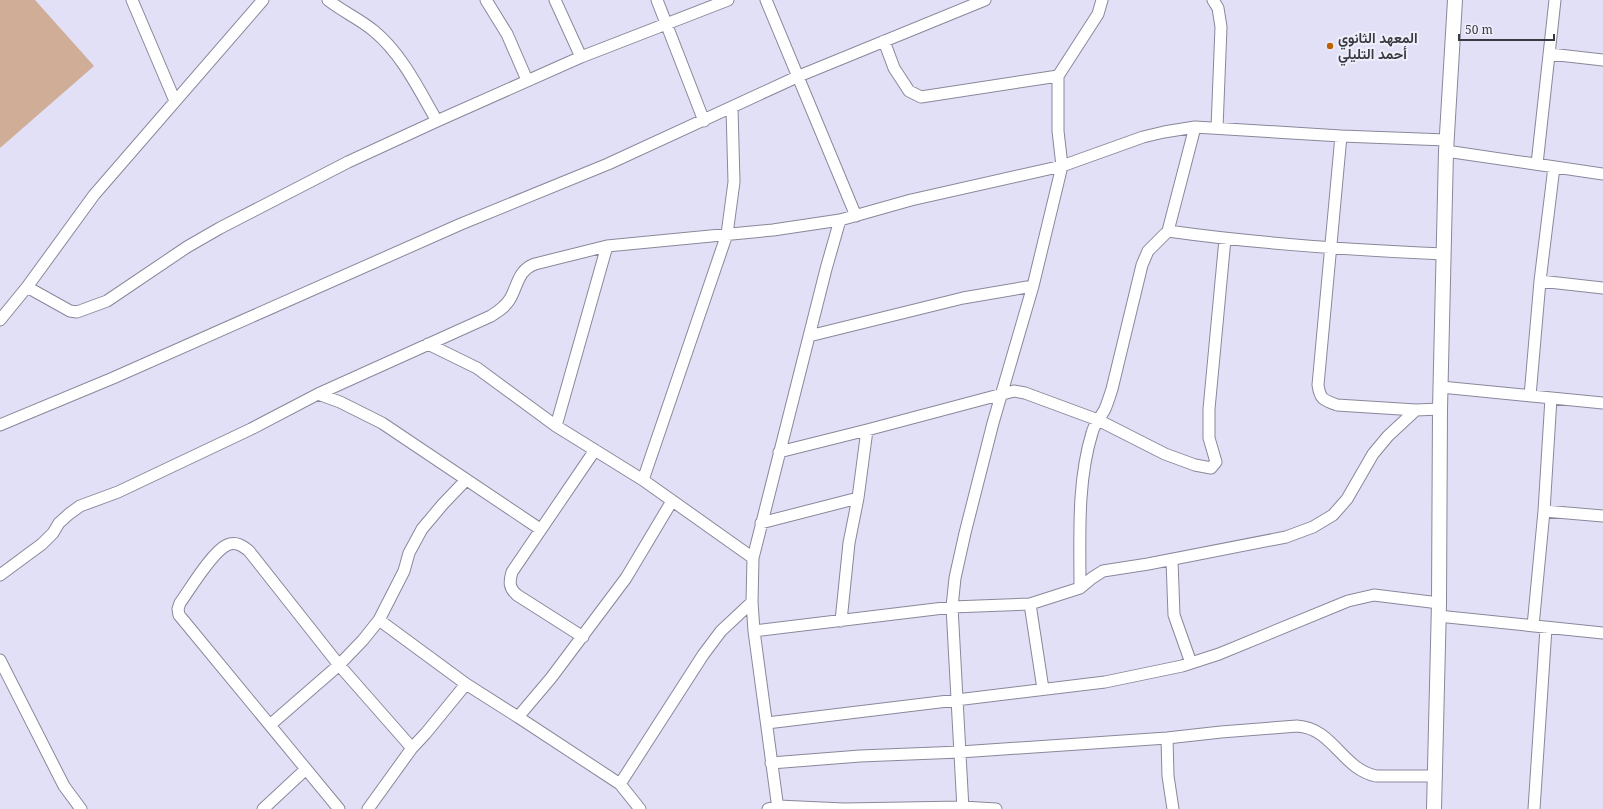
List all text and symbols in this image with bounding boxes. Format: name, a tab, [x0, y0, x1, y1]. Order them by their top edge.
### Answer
scale bar	[1459, 16, 1554, 42]
text: 50 m	[1465, 21, 1493, 38]
place label: المعهد الثانوي أحمد التليلي	[1338, 28, 1418, 66]
marker: المعهد الثانوي أحمد التليلي	[1325, 41, 1335, 51]

